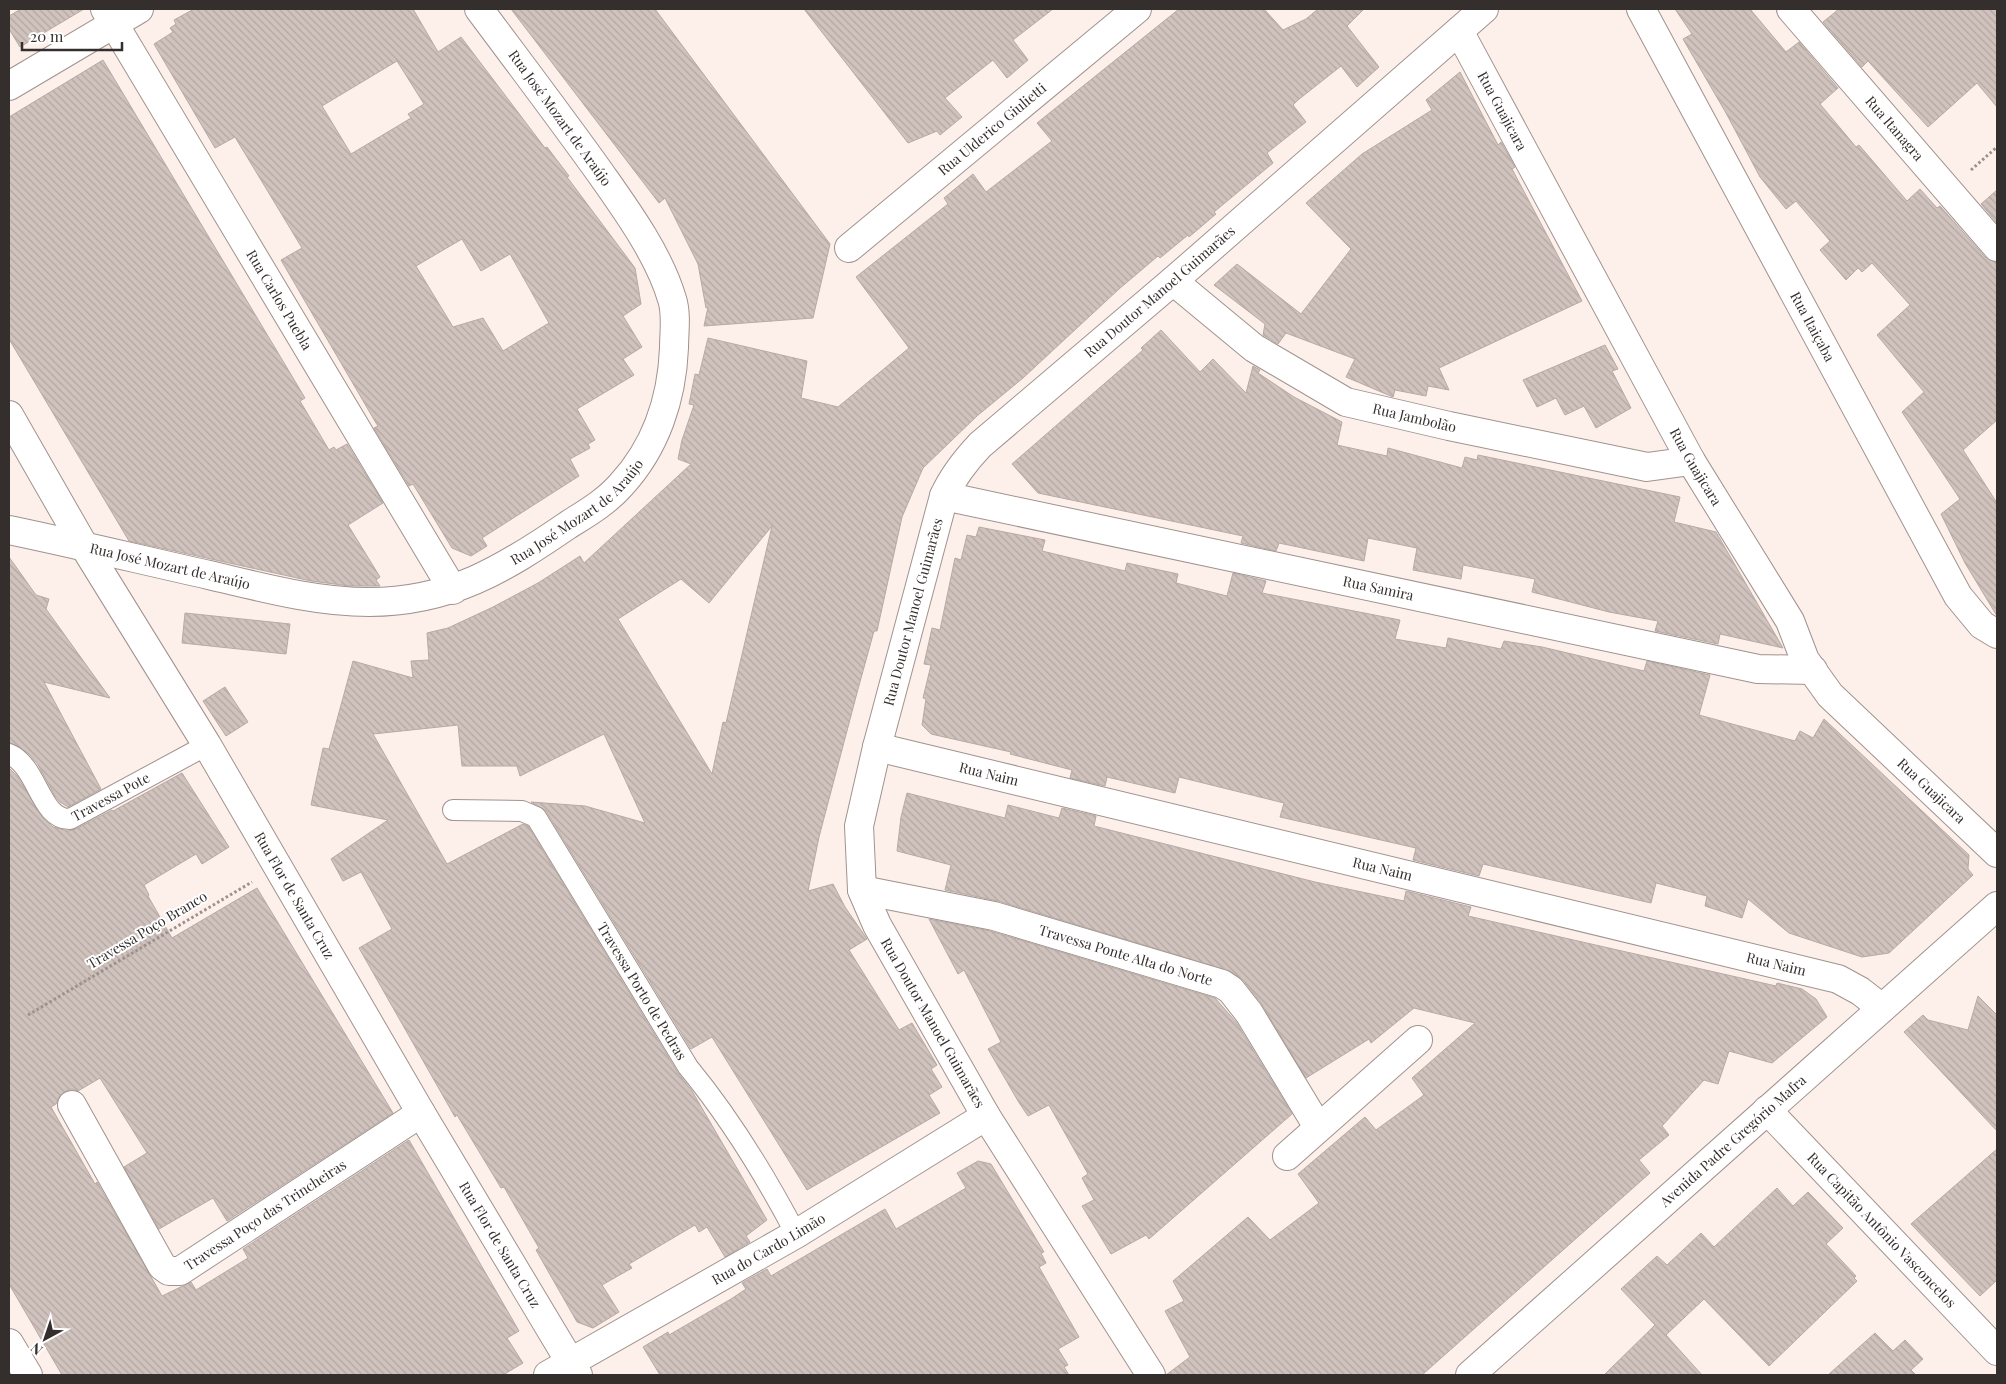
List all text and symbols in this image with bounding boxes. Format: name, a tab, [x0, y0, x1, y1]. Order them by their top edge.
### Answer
scale bar	[22, 20, 122, 52]
text: 20 m	[30, 26, 64, 46]
street label: Rua José Mozart de Araújo	[505, 46, 616, 190]
street label: Rua Guajicara	[1474, 68, 1532, 154]
street label: Rua Ulderico Giulietti	[934, 78, 1050, 179]
street label: Rua Itanagra	[1861, 92, 1928, 165]
street label: Rua Doutor Manoel Guimarães	[1080, 221, 1239, 361]
street label: Rua Carlos Puebla	[242, 246, 317, 353]
street label: Rua Itaiçaba	[1786, 288, 1840, 365]
street label: Rua Jambolão	[1371, 399, 1458, 436]
street label: Rua Guajicara	[1666, 424, 1726, 509]
street label: Rua José Mozart de Araújo	[507, 455, 647, 569]
street label: Rua Doutor Manoel Guimarães	[878, 516, 947, 708]
street label: Rua José Mozart de Araújo	[88, 538, 252, 593]
street label: Rua Samira	[1341, 571, 1416, 605]
street label: Rua Guajicara	[1893, 754, 1970, 827]
street label: Rua Naim	[957, 757, 1021, 790]
street label: Travessa Pote	[68, 768, 153, 825]
street label: Rua Flor de Santa Cruz	[251, 828, 340, 963]
street label: Rua Naim	[1351, 852, 1415, 885]
street label: Travessa Poço Branco	[83, 886, 211, 973]
street label: Travessa Porto de Pedras	[593, 918, 691, 1063]
street label: Travessa Ponte Alta do Norte	[1037, 920, 1215, 990]
street label: Rua Doutor Manoel Guimarães	[877, 934, 990, 1111]
street label: Rua Naim	[1745, 947, 1809, 980]
street label: Avenida Padre Gregório Mafra	[1655, 1070, 1810, 1211]
street label: Rua Capitão Antônio Vasconcelos	[1803, 1148, 1961, 1311]
street label: Travessa Poço das Trincheiras	[180, 1155, 350, 1275]
street label: Rua Flor de Santa Cruz	[455, 1178, 546, 1311]
street label: Rua do Cardo Limão	[708, 1208, 829, 1289]
north arrow	[20, 1314, 70, 1364]
text: N	[26, 1339, 46, 1360]

